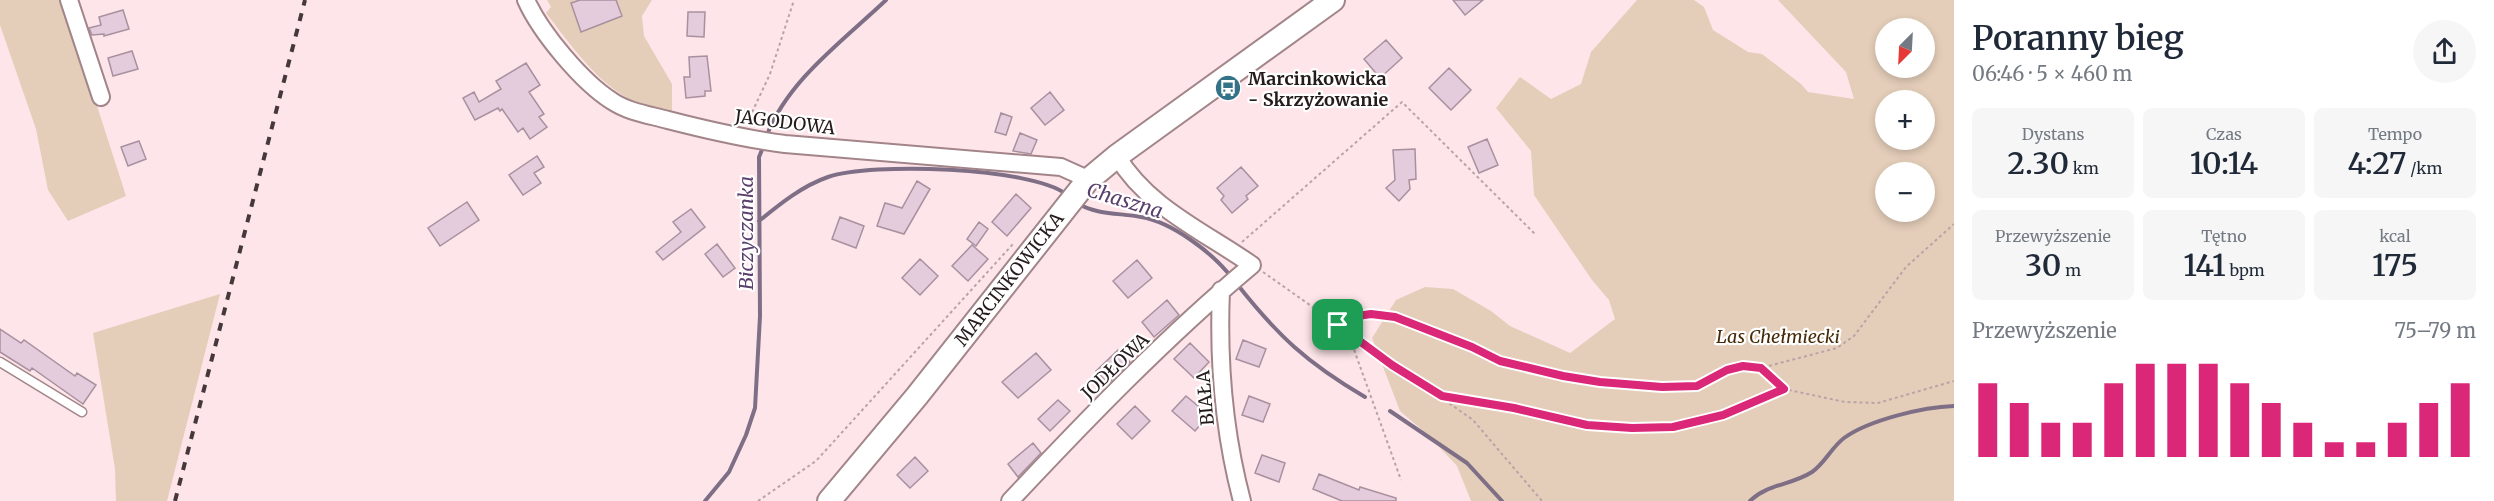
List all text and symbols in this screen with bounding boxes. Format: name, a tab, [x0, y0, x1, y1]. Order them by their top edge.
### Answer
north arrow	[1875, 18, 1935, 78]
map controls	[1875, 18, 1935, 222]
text: Poranny bieg	[1972, 18, 2184, 59]
button: share	[2413, 20, 2476, 83]
text: 06:46 · 5 × 460 m	[1972, 61, 2132, 86]
place label: Marcinkowicka - Skrzyżowanie	[1248, 67, 1388, 111]
bus stop icon: Marcinkowicka - Skrzyżowanie	[1213, 73, 1243, 103]
button: +	[1875, 90, 1935, 150]
street label: JAGODOWA	[733, 104, 837, 140]
text: Dystans	[2022, 124, 2084, 144]
text: Czas	[2206, 124, 2242, 144]
text: Tempo	[2368, 124, 2422, 144]
text: 2.30	[2007, 144, 2069, 182]
text: 10:14	[2190, 144, 2258, 182]
text: 4:27	[2348, 144, 2406, 182]
text: km	[2069, 158, 2099, 178]
text: /km	[2406, 158, 2442, 178]
button: −	[1875, 162, 1935, 222]
water label: Biczyczanka	[733, 176, 758, 290]
water label: Chaszna	[1084, 177, 1166, 223]
street label: MARCINKOWICKA	[950, 207, 1069, 351]
text: Przewyższenie	[1995, 226, 2111, 246]
text: Tętno	[2201, 226, 2247, 246]
text: kcal	[2379, 226, 2411, 246]
text: 30	[2025, 246, 2061, 284]
text: 141	[2183, 246, 2226, 284]
text: 175	[2372, 246, 2418, 284]
text: m	[2061, 260, 2081, 280]
text: bpm	[2226, 260, 2265, 280]
pin	[1312, 299, 1363, 350]
icon: arrive	[1321, 308, 1354, 341]
text: Przewyższenie	[1972, 318, 2117, 343]
text: 75–79 m	[2394, 318, 2476, 343]
park label: Las Chełmiecki	[1716, 325, 1840, 348]
street label: JODŁOWA	[1075, 328, 1154, 405]
street label: BIAŁA	[1191, 369, 1219, 427]

